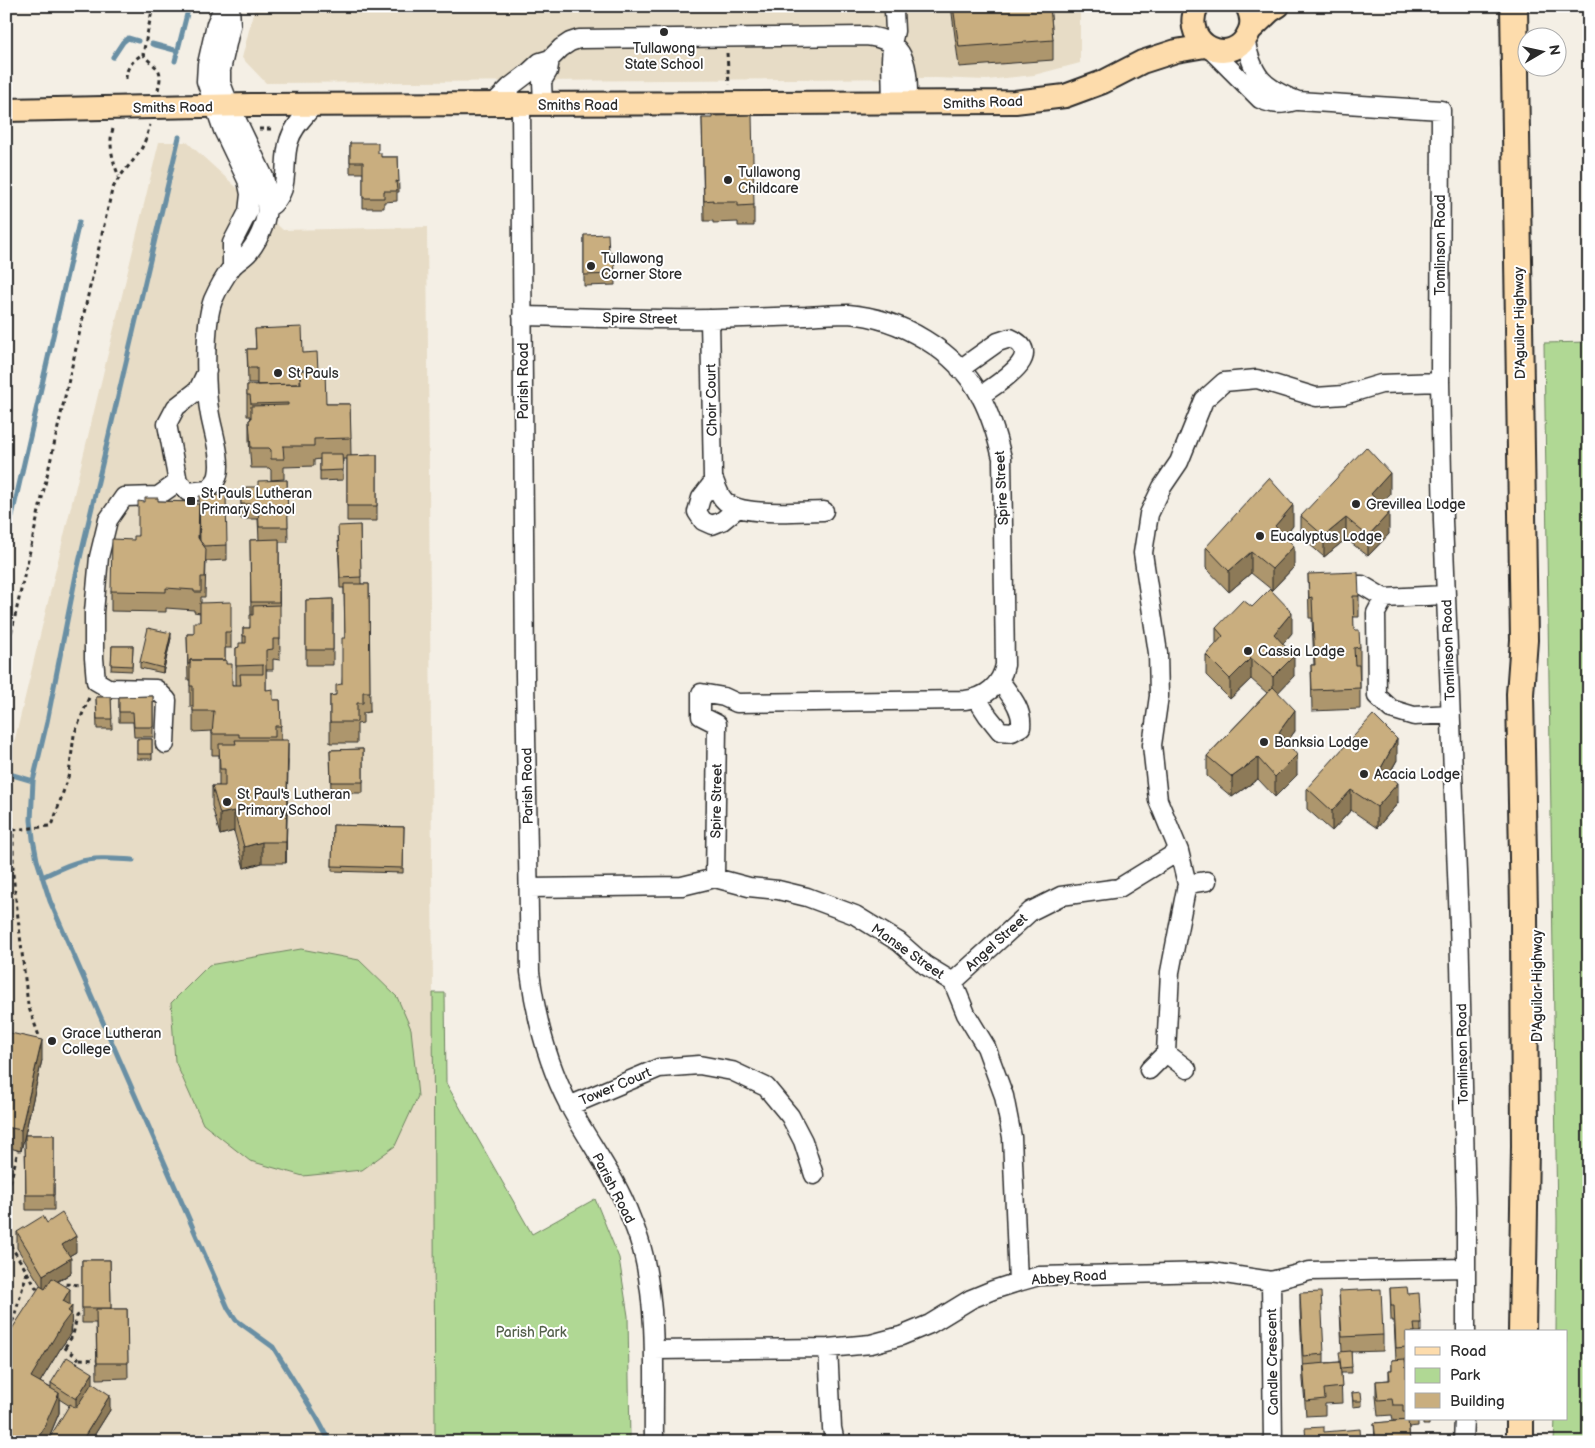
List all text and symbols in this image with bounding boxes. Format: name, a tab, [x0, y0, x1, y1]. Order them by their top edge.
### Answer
marker: Tullawong State School	[658, 26, 670, 38]
north arrow	[1518, 28, 1568, 78]
place label: Tullawong State School	[625, 40, 703, 73]
text: N	[1545, 44, 1564, 57]
street label: Smiths Road	[943, 93, 1023, 112]
street label: Smiths Road	[538, 97, 618, 114]
street label: Smiths Road	[133, 98, 213, 117]
place label: Tullawong Childcare	[738, 164, 800, 197]
marker: Tullawong Childcare	[722, 174, 734, 186]
street label: Tomlinson Road	[1432, 194, 1449, 296]
place label: Tullawong Corner Store	[601, 250, 682, 283]
marker: Tullawong Corner Store	[585, 260, 597, 272]
street label: D'Aguilar Highway	[1510, 266, 1529, 379]
street label: Spire Street	[602, 309, 678, 328]
street label: Parish Road	[515, 343, 532, 419]
street label: Choir Court	[702, 363, 721, 437]
place label: St Pauls	[288, 365, 339, 382]
marker: St Pauls	[272, 367, 284, 379]
street label: Spire Street	[991, 449, 1012, 526]
place label: St Pauls Lutheran Primary School	[201, 485, 312, 518]
marker: St Pauls Lutheran Primary School	[185, 495, 197, 507]
place label: Grevillea Lodge	[1366, 496, 1466, 513]
marker: Grevillea Lodge	[1350, 498, 1362, 510]
place label: Eucalyptus Lodge	[1270, 528, 1382, 545]
marker: Eucalyptus Lodge	[1254, 530, 1266, 542]
street label: Tomlinson Road	[1438, 599, 1459, 701]
place label: Cassia Lodge	[1258, 643, 1345, 660]
marker: Cassia Lodge	[1242, 645, 1254, 657]
place label: Banksia Lodge	[1274, 734, 1368, 751]
marker: Banksia Lodge	[1258, 736, 1270, 748]
street label: Parish Road	[518, 747, 537, 825]
street label: Spire Street	[707, 763, 726, 839]
place label: Acacia Lodge	[1374, 766, 1460, 783]
marker: Acacia Lodge	[1358, 768, 1370, 780]
place label: St Paul's Lutheran Primary School	[237, 786, 350, 819]
marker: St Paul's Lutheran Primary School	[221, 796, 233, 808]
street label: Angel Street	[962, 910, 1031, 975]
street label: Manse Street	[868, 920, 948, 983]
street label: D'Aguilar Highway	[1529, 929, 1546, 1042]
street label: Tomlinson Road	[1453, 1003, 1472, 1105]
place label: Grace Lutheran College	[62, 1025, 162, 1058]
marker: Grace Lutheran College	[46, 1035, 58, 1047]
street label: Tower Court	[577, 1063, 654, 1109]
street label: Parish Road	[589, 1150, 639, 1226]
street label: Abbey Road	[1031, 1266, 1107, 1289]
street label: Candle Crescent	[1263, 1308, 1282, 1416]
park label: Parish Park	[495, 1324, 567, 1341]
legend	[1405, 1330, 1568, 1420]
text: Road	[1450, 1342, 1486, 1361]
text: Park	[1450, 1366, 1481, 1385]
text: Building	[1450, 1392, 1505, 1411]

